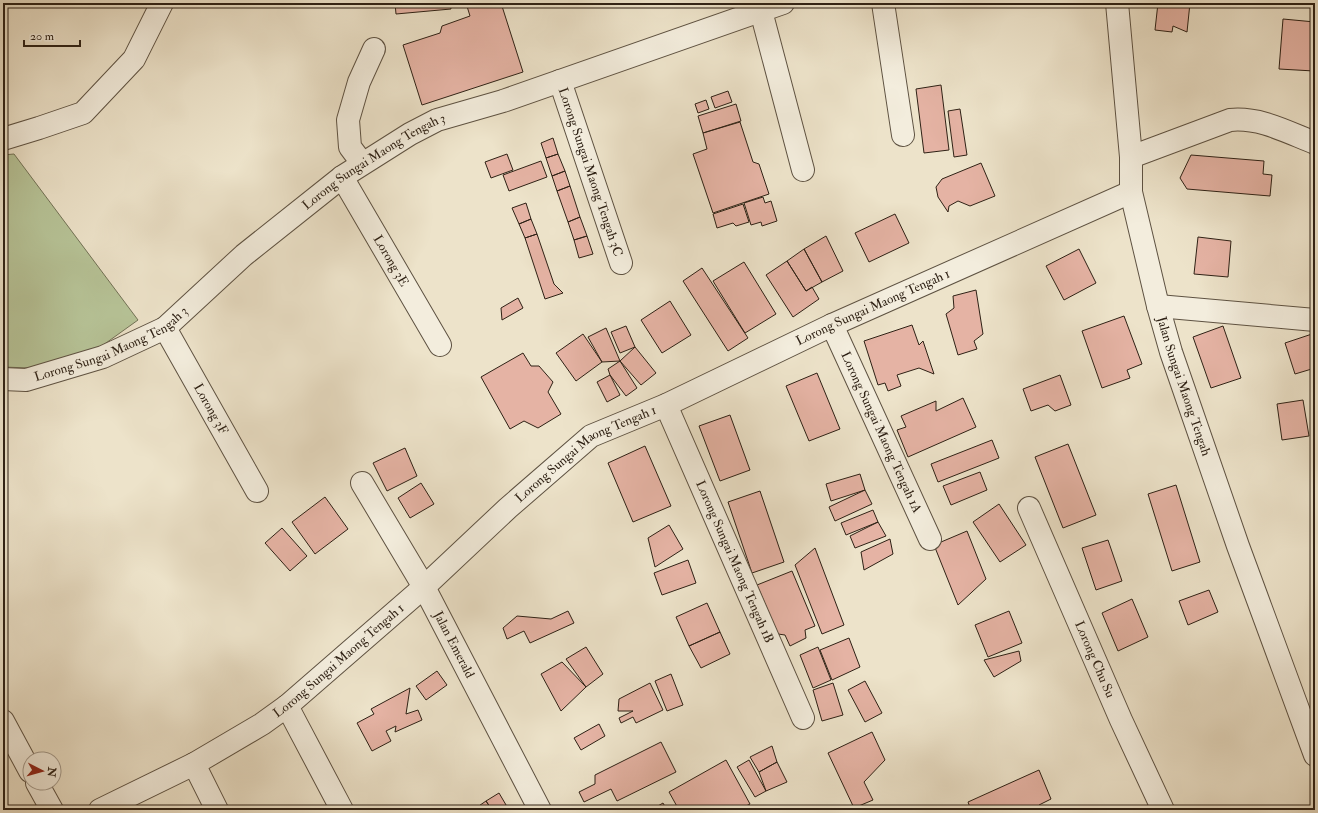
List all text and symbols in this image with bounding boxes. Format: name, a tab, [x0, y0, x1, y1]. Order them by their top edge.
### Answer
scale bar	[24, 22, 80, 48]
text: 20 m	[30, 29, 55, 44]
street label: Lorong Sungai Maong Tengah 3C	[555, 85, 626, 259]
street label: Lorong Sungai Maong Tengah 3	[299, 110, 447, 213]
street label: Lorong 3E	[370, 232, 412, 289]
street label: Lorong Sungai Maong Tengah 1	[793, 265, 953, 349]
street label: Lorong Sungai Maong Tengah 3	[32, 303, 191, 385]
street label: Jalan Sungai Maong Tengah	[1153, 314, 1214, 458]
street label: Lorong Sungai Maong Tengah 1A	[837, 349, 925, 516]
street label: Lorong 3F	[190, 381, 231, 437]
street label: Lorong Sungai Maong Tengah 1	[512, 402, 659, 506]
street label: Lorong Sungai Maong Tengah 1B	[692, 478, 777, 645]
street label: Lorong Sungai Maong Tengah 1	[270, 600, 408, 721]
street label: Jalan Emerald	[429, 608, 478, 681]
street label: Lorong Chu Su	[1071, 618, 1119, 701]
north arrow	[22, 751, 62, 791]
text: N	[44, 765, 59, 779]

